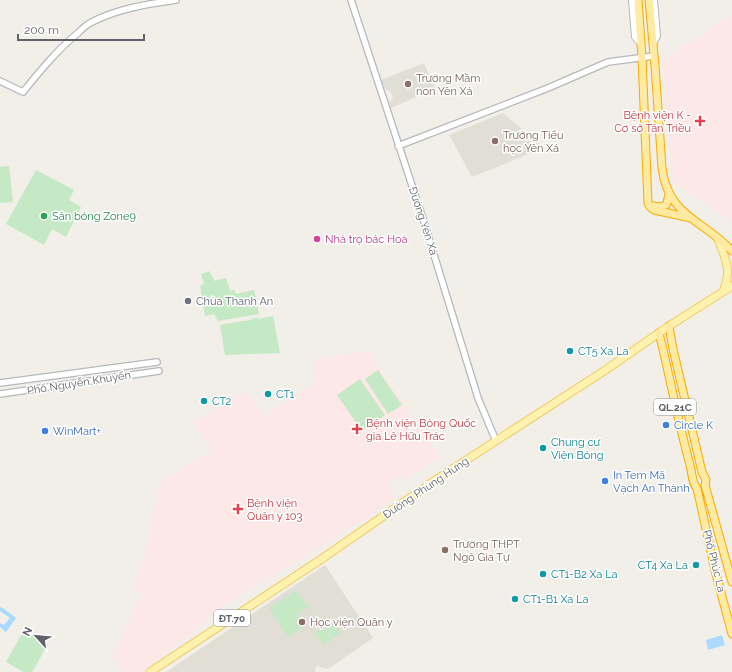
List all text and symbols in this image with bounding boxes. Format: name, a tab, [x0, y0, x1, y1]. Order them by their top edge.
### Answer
scale bar	[18, 16, 144, 42]
text: 200 m	[24, 23, 59, 37]
place label: Trường Mầm non Yên Xá	[416, 72, 480, 98]
marker: Trường Mầm non Yên Xá	[403, 79, 413, 89]
place label: Bệnh viện K - Cơ sở Tân Triều	[614, 109, 691, 135]
marker: Bệnh viện K - Cơ sở Tân Triều	[694, 115, 706, 127]
place label: Trường Tiểu học Yên Xá	[503, 129, 563, 155]
marker: Trường Tiểu học Yên Xá	[490, 136, 500, 146]
street label: Đường Yên Xá	[406, 185, 440, 257]
place label: Sân bóng Zone9	[52, 210, 136, 223]
marker: Sân bóng Zone9	[39, 211, 49, 221]
place label: Nhà trọ bác Hoà	[325, 233, 408, 246]
marker: Nhà trọ bác Hoà	[312, 234, 322, 244]
place label: Chùa Thanh An	[196, 295, 273, 308]
marker: Chùa Thanh An	[183, 296, 193, 306]
place label: CT5 Xa La	[578, 345, 628, 358]
marker: CT5 Xa La	[565, 346, 575, 356]
street label: Phố Nguyễn Khuyến	[26, 368, 132, 398]
place label: CT1	[276, 388, 294, 401]
marker: CT1	[263, 389, 273, 399]
place label: CT2	[212, 395, 232, 408]
marker: CT2	[199, 396, 209, 406]
road number: QL.21C	[654, 399, 696, 415]
place label: Bệnh viện Bỏng Quốc gia Lê Hữu Trác	[366, 417, 476, 443]
place label: Circle K	[674, 419, 714, 432]
marker: Circle K	[661, 420, 671, 430]
marker: Bệnh viện Bỏng Quốc gia Lê Hữu Trác	[351, 423, 363, 435]
place label: WinMart+	[53, 425, 101, 438]
marker: WinMart+	[40, 426, 50, 436]
place label: Chung cư Viện Bỏng	[551, 436, 604, 462]
marker: Chung cư Viện Bỏng	[538, 443, 548, 453]
street label: Đường Phùng Hưng	[381, 454, 471, 522]
place label: In Tem Mã Vạch An Thành	[613, 469, 690, 495]
marker: In Tem Mã Vạch An Thành	[600, 476, 610, 486]
place label: Bệnh viện Quân y 103	[247, 497, 303, 523]
marker: Bệnh viện Quân y 103	[232, 503, 244, 515]
street label: Phố Phúc La	[700, 529, 728, 593]
place label: Trường THPT Ngô Gia Tự	[453, 538, 520, 564]
marker: Trường THPT Ngô Gia Tự	[440, 545, 450, 555]
place label: CT4 Xa La	[638, 559, 688, 572]
marker: CT4 Xa La	[691, 560, 701, 570]
place label: CT1-B2 Xa La	[551, 568, 618, 581]
marker: CT1-B2 Xa La	[538, 569, 548, 579]
place label: CT1-B1 Xa La	[523, 593, 589, 606]
marker: CT1-B1 Xa La	[510, 594, 520, 604]
road number: ĐT.70	[214, 610, 250, 626]
north arrow	[16, 616, 56, 656]
place label: Học viện Quân y	[310, 616, 393, 629]
marker: Học viện Quân y	[297, 617, 307, 627]
text: N	[20, 625, 35, 638]

